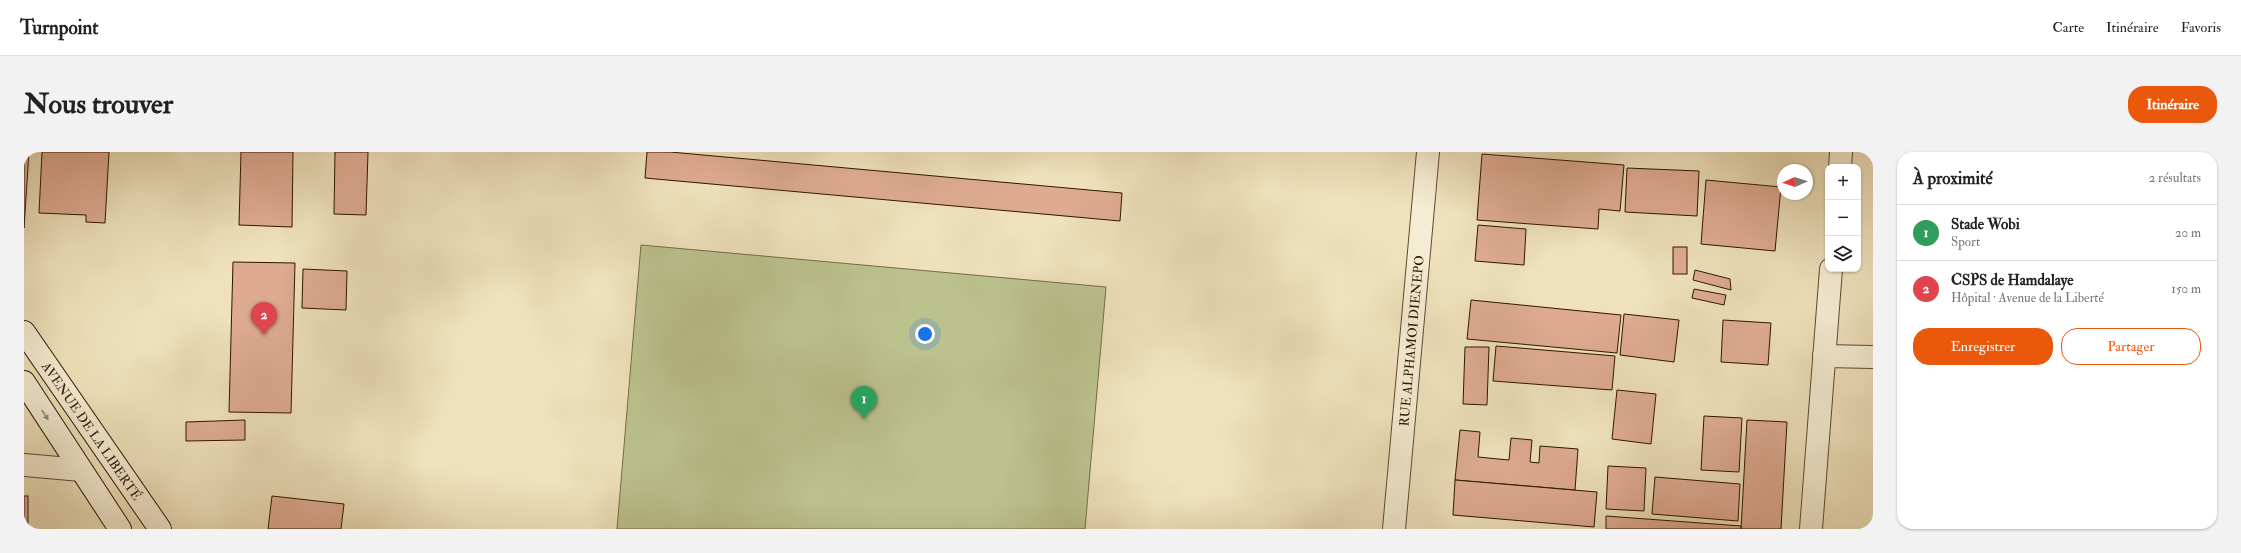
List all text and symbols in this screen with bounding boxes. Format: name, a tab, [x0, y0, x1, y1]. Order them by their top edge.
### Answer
text: Turnpoint	[20, 16, 98, 40]
text: Carte	[2053, 19, 2084, 36]
text: Itinéraire	[2106, 19, 2159, 36]
text: Favoris	[2181, 19, 2221, 36]
button: Itinéraire	[2128, 86, 2217, 123]
text: Nous trouver	[24, 87, 173, 122]
north arrow	[1777, 164, 1813, 200]
map controls	[1825, 164, 1861, 272]
button: +	[1825, 164, 1861, 200]
text: À proximité	[1913, 168, 1993, 189]
text: 2 résultats	[2149, 170, 2201, 186]
button: −	[1825, 200, 1861, 236]
text: Stade Wobi	[1951, 215, 2020, 234]
text: 1	[1924, 225, 1928, 241]
text: 20 m	[2175, 225, 2201, 241]
text: Sport	[1951, 234, 1980, 250]
button: layers	[1825, 236, 1861, 272]
street label: RUE ALPHAMOI DIENEPO	[1396, 255, 1428, 427]
text: CSPS de Hamdalaye	[1951, 271, 2074, 290]
text: 2	[1923, 281, 1929, 297]
text: 150 m	[2171, 281, 2201, 297]
text: Hôpital · Avenue de la Liberté	[1951, 290, 2104, 306]
pin: 2	[251, 302, 277, 335]
your location	[915, 324, 935, 344]
button: Enregistrer	[1913, 328, 2053, 365]
button: Partager	[2061, 328, 2201, 365]
street label: AVENUE DE LA LIBERTÉ	[37, 358, 145, 504]
pin: 1	[851, 386, 877, 419]
one-way arrow	[41, 409, 49, 420]

